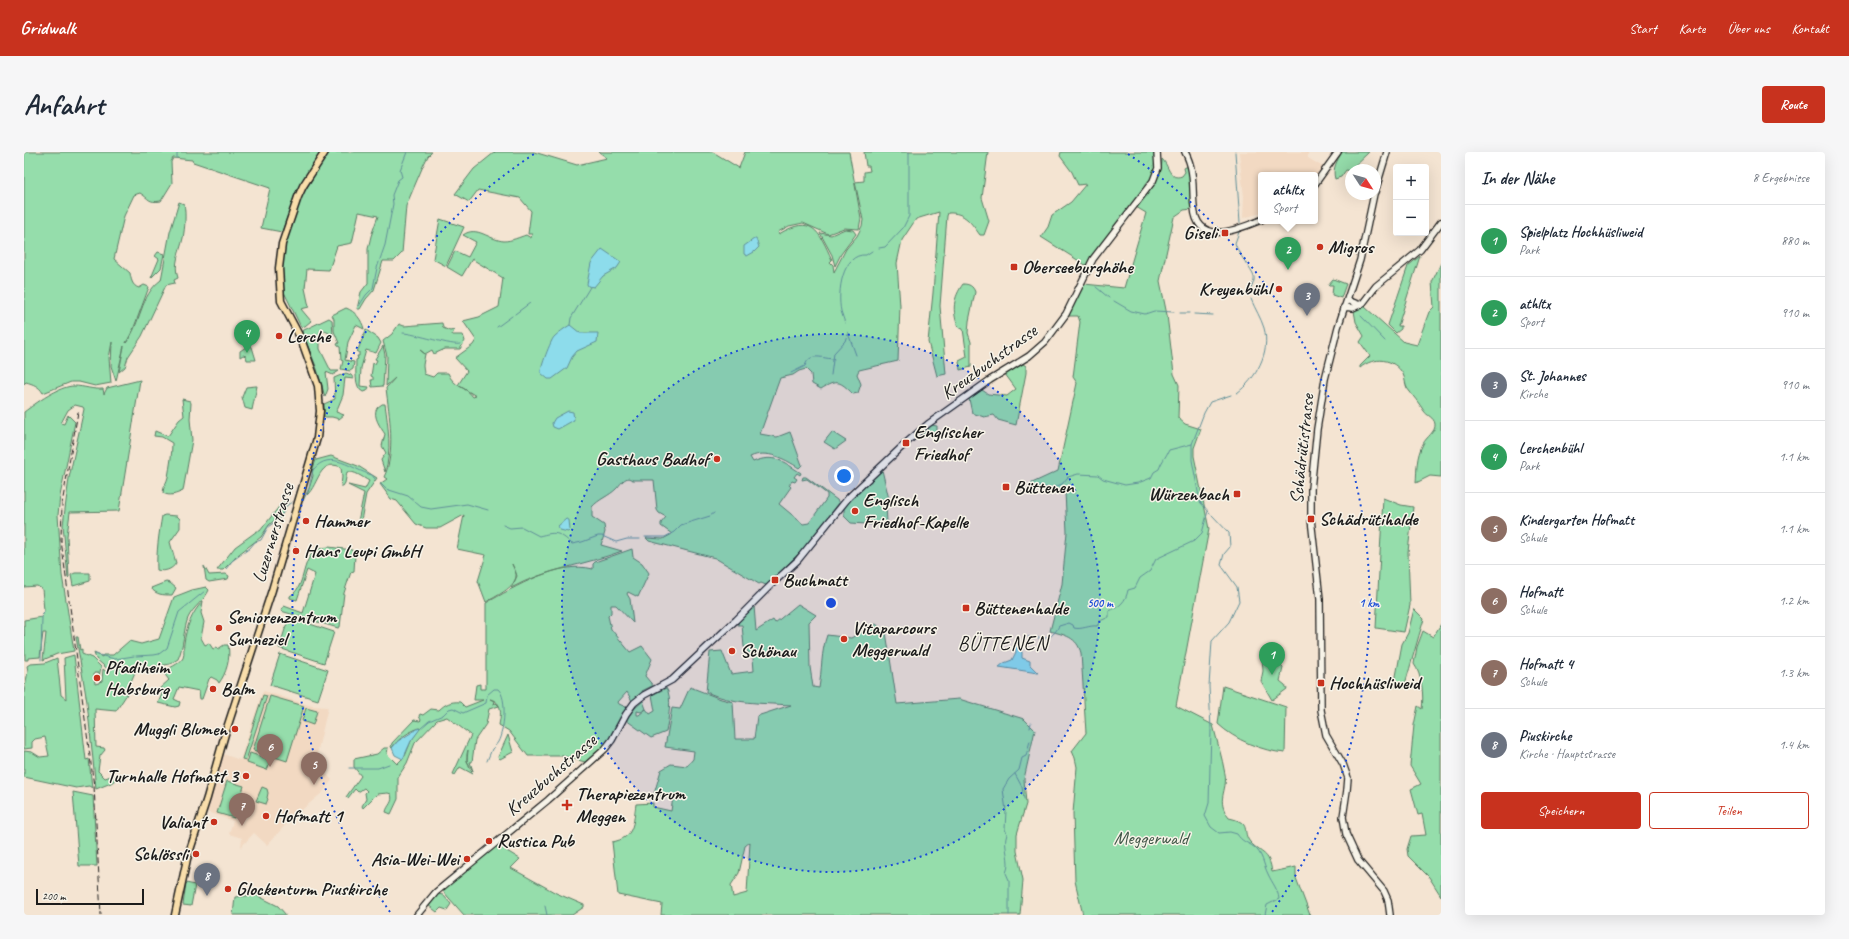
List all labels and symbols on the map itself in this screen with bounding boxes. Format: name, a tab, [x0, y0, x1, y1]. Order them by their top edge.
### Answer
north arrow	[1345, 164, 1381, 200]
place label: Giseli	[1184, 221, 1219, 245]
marker: Giseli	[1220, 228, 1230, 238]
place label: Migros	[1328, 235, 1375, 259]
pin: 2	[1275, 237, 1301, 270]
marker: Migros	[1315, 242, 1325, 252]
place label: Oberseeburghöhe	[1022, 255, 1134, 279]
marker: Oberseeburghöhe	[1009, 262, 1019, 272]
place label: Kreyenbühl	[1199, 277, 1275, 301]
pin: 3	[1294, 283, 1320, 316]
marker: Kreyenbühl	[1274, 284, 1284, 294]
street label: Kreuzbuchstrasse	[936, 318, 1043, 405]
pin: 4	[234, 320, 260, 353]
place label: Lerche	[287, 324, 332, 348]
marker: Lerche	[274, 331, 284, 341]
street label: Schädrütistrasse	[1284, 391, 1320, 505]
place label: Englischer Friedhof	[914, 420, 985, 466]
marker: Englischer Friedhof	[901, 438, 911, 448]
place label: Gasthaus Badhof	[596, 447, 713, 471]
marker: Gasthaus Badhof	[712, 454, 722, 464]
your location	[834, 466, 854, 486]
place label: Büttenen	[1014, 475, 1075, 499]
street label: Luzernerstrasse	[247, 479, 300, 585]
marker: Büttenen	[1001, 482, 1011, 492]
place label: Würzenbach	[1149, 482, 1230, 506]
place label: Englisch Friedhof-Kapelle	[863, 488, 970, 534]
marker: Würzenbach	[1232, 489, 1242, 499]
marker: Englisch Friedhof-Kapelle	[850, 506, 860, 516]
place label: Schädrütihalde	[1319, 507, 1419, 531]
place label: Hammer	[314, 509, 371, 533]
marker: Schädrütihalde	[1306, 514, 1316, 524]
marker: Hammer	[301, 516, 311, 526]
place label: Hans Leupi GmbH	[304, 539, 424, 563]
marker: Hans Leupi GmbH	[291, 546, 301, 556]
place label: Buchmatt	[783, 568, 850, 592]
marker: Buchmatt	[770, 575, 780, 585]
text: 500 m	[1087, 595, 1114, 611]
text: 1 km	[1359, 595, 1380, 611]
centre of rings	[824, 596, 838, 610]
place label: Büttenenhalde	[974, 596, 1069, 620]
marker: Büttenenhalde	[961, 603, 971, 613]
place label: Seniorenzentrum Sunneziel	[227, 605, 338, 651]
place label: Vitaparcours Meggerwald	[852, 616, 938, 662]
marker: Seniorenzentrum Sunneziel	[214, 623, 224, 633]
district label: BÜTTENEN	[958, 631, 1050, 656]
marker: Vitaparcours Meggerwald	[839, 634, 849, 644]
place label: Schönau	[740, 639, 798, 663]
pin: 1	[1259, 642, 1285, 675]
marker: Schönau	[727, 646, 737, 656]
place label: Pfadiheim Habsburg	[105, 655, 171, 701]
place label: Hochhüsliweid	[1329, 671, 1423, 695]
marker: Pfadiheim Habsburg	[92, 673, 102, 683]
place label: Balm	[221, 677, 256, 701]
marker: Hochhüsliweid	[1316, 678, 1326, 688]
marker: Balm	[208, 684, 218, 694]
place label: Muggli Blumen	[134, 717, 228, 741]
marker: Muggli Blumen	[230, 724, 240, 734]
street label: Kreuzbuchstrasse	[500, 728, 603, 821]
pin: 6	[257, 734, 283, 767]
pin: 5	[301, 752, 327, 785]
place label: Turnhalle Hofmatt 3	[106, 764, 240, 788]
marker: Turnhalle Hofmatt 3	[241, 771, 251, 781]
place label: Therapiezentrum Meggen	[576, 782, 687, 828]
pin: 7	[229, 793, 255, 826]
marker: Therapiezentrum Meggen	[561, 799, 573, 811]
place label: Hofmatt 1	[274, 804, 345, 828]
place label: Valiant	[159, 810, 209, 834]
marker: Hofmatt 1	[261, 811, 271, 821]
marker: Valiant	[209, 817, 219, 827]
park label: Meggerwald	[1114, 826, 1191, 850]
place label: Rustica Pub	[497, 829, 575, 853]
marker: Rustica Pub	[484, 836, 494, 846]
place label: Schlössli	[133, 842, 190, 866]
place label: Asia-Wei-Wei	[371, 847, 461, 871]
marker: Schlössli	[191, 849, 201, 859]
marker: Asia-Wei-Wei	[462, 854, 472, 864]
pin: 8	[194, 863, 220, 896]
place label: Glockenturm Piuskirche	[236, 877, 388, 901]
marker: Glockenturm Piuskirche	[223, 884, 233, 894]
scale bar	[36, 887, 144, 906]

